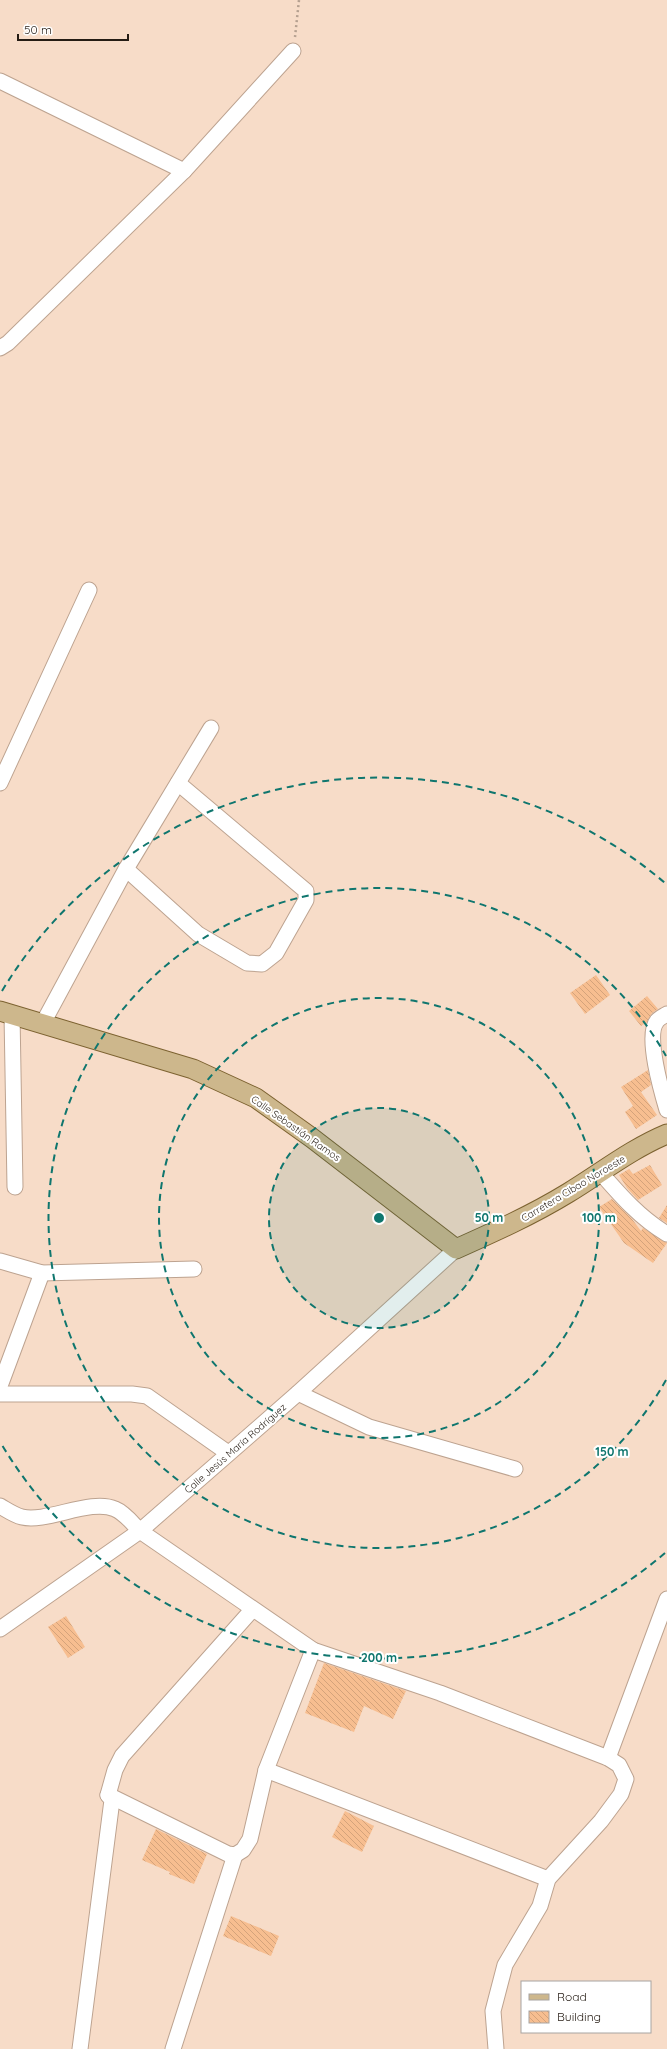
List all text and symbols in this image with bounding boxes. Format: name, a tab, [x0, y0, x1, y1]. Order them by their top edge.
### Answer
scale bar	[18, 16, 128, 42]
text: 50 m	[24, 22, 52, 37]
street label: Calle Sebastián Ramos	[248, 1093, 343, 1164]
street label: Carretera Cibao Noroeste	[519, 1152, 628, 1225]
text: 50 m	[475, 1210, 503, 1225]
text: 100 m	[582, 1210, 616, 1225]
centre of rings	[372, 1211, 386, 1225]
street label: Calle Jesús María Rodríguez	[182, 1400, 289, 1496]
text: 150 m	[595, 1444, 629, 1459]
text: 200 m	[361, 1650, 397, 1665]
legend	[521, 1981, 651, 2033]
text: Road	[557, 1989, 587, 2004]
text: Building	[557, 2009, 601, 2024]

